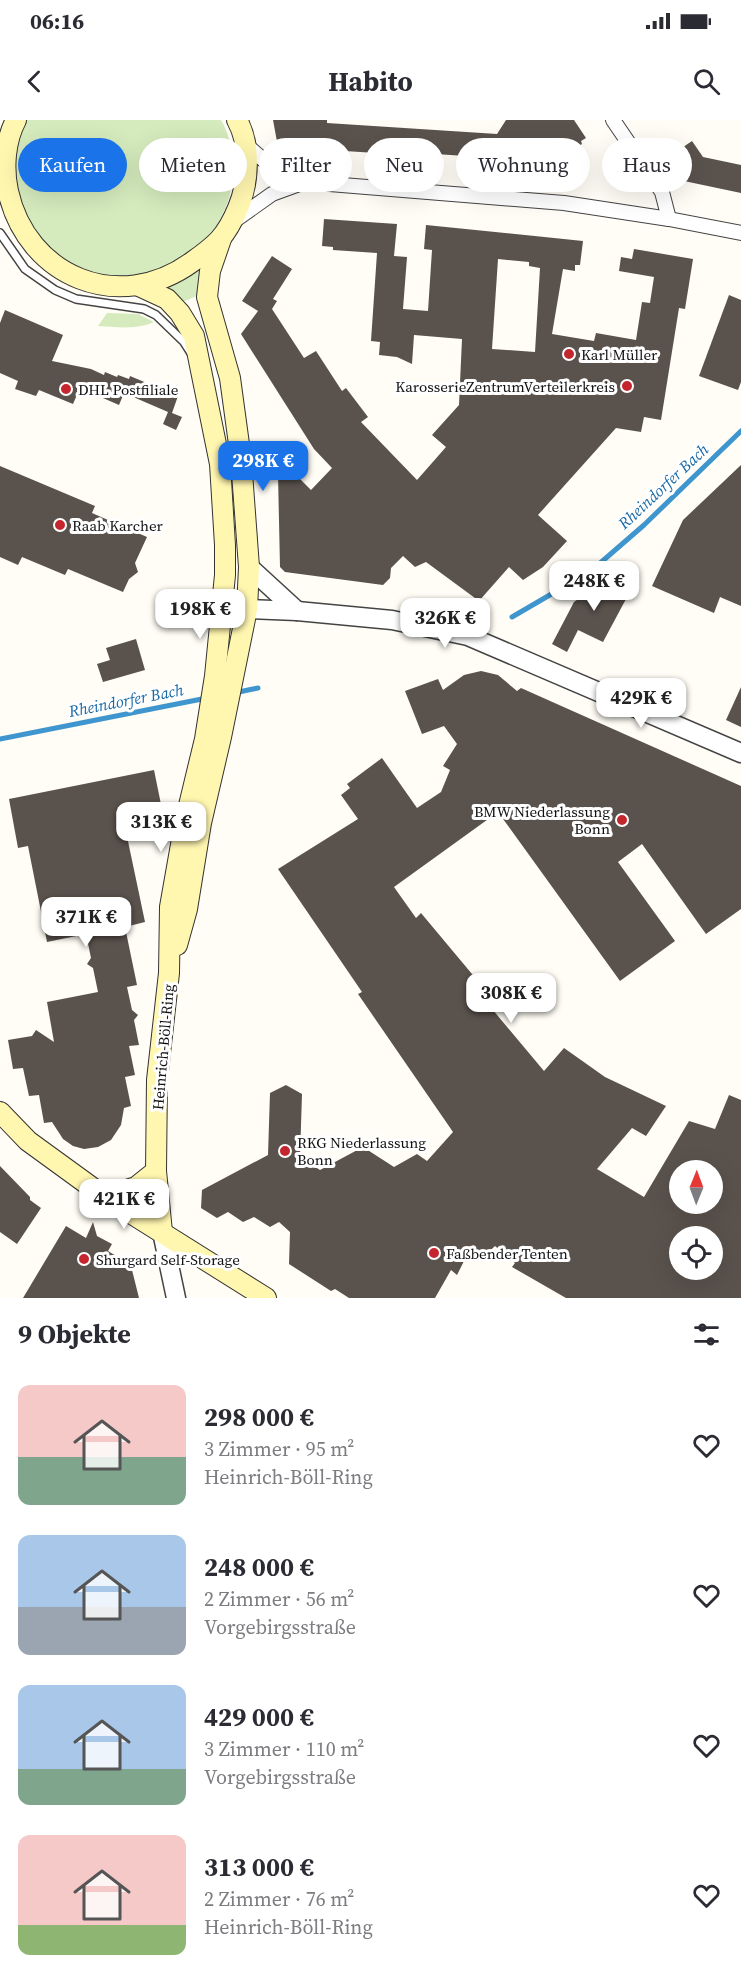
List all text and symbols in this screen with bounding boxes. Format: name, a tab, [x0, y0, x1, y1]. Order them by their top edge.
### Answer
text: 06:16	[30, 6, 84, 36]
text: Habito	[328, 63, 413, 100]
icon: back	[18, 65, 51, 98]
icon: search	[690, 65, 723, 98]
chip: Kaufen	[18, 138, 127, 192]
chip: Mieten	[139, 138, 247, 192]
chip: Filter	[259, 138, 352, 192]
chip: Neu	[364, 138, 444, 192]
chip: Wohnung	[456, 138, 590, 192]
chip: Haus	[602, 138, 692, 192]
place label: Karl Müller	[581, 344, 658, 365]
marker: Karl Müller	[562, 347, 576, 361]
place label: KarosserieZentrumVerteilerkreis	[395, 376, 615, 397]
place label: DHL Postfiliale	[78, 379, 179, 400]
marker: KarosserieZentrumVerteilerkreis	[620, 379, 634, 393]
marker: DHL Postfiliale	[59, 382, 73, 396]
water label: Rheindorfer Bach	[612, 438, 713, 534]
pin: 298K €	[214, 441, 312, 492]
text: 298K €	[232, 446, 294, 474]
place label: Raab Karcher	[72, 515, 164, 536]
marker: Raab Karcher	[53, 518, 67, 532]
pin: 248K €	[545, 561, 643, 612]
text: 248K €	[563, 566, 625, 594]
pin: 198K €	[151, 589, 249, 640]
text: 198K €	[169, 594, 231, 622]
pin: 326K €	[396, 598, 494, 649]
text: 326K €	[414, 603, 476, 631]
water label: Rheindorfer Bach	[66, 678, 185, 722]
pin: 429K €	[592, 678, 690, 729]
text: 429K €	[610, 683, 672, 711]
place label: BMW Niederlassung Bonn	[474, 801, 610, 839]
pin: 313K €	[112, 802, 210, 853]
text: 313K €	[130, 807, 192, 835]
marker: BMW Niederlassung Bonn	[615, 813, 629, 827]
pin: 371K €	[37, 897, 135, 948]
text: 371K €	[55, 902, 117, 930]
pin: 308K €	[462, 973, 560, 1024]
text: 308K €	[480, 978, 542, 1006]
street label: Heinrich-Böll-Ring	[147, 983, 179, 1111]
place label: RKG Niederlassung Bonn	[297, 1132, 426, 1170]
marker: RKG Niederlassung Bonn	[278, 1144, 292, 1158]
north arrow	[669, 1160, 723, 1214]
map controls	[669, 1160, 723, 1280]
pin: 421K €	[75, 1179, 173, 1230]
text: 421K €	[93, 1184, 155, 1212]
button: locate	[669, 1226, 723, 1280]
place label: Faßbender Tenten	[446, 1243, 568, 1264]
marker: Faßbender Tenten	[427, 1246, 441, 1260]
place label: Shurgard Self-Storage	[96, 1249, 240, 1270]
marker: Shurgard Self-Storage	[77, 1252, 91, 1266]
text: 9 Objekte	[18, 1316, 131, 1352]
icon: filters	[690, 1318, 723, 1351]
text: 298 000 €	[204, 1399, 314, 1435]
icon: home	[66, 1409, 138, 1481]
icon: heart	[690, 1429, 723, 1462]
text: 3 Zimmer · 95 m²	[204, 1435, 354, 1463]
text: Heinrich-Böll-Ring	[204, 1463, 373, 1491]
text: 248 000 €	[204, 1549, 314, 1585]
icon: home	[66, 1559, 138, 1631]
icon: heart	[690, 1579, 723, 1612]
text: 2 Zimmer · 56 m²	[204, 1585, 354, 1613]
text: Vorgebirgsstraße	[204, 1613, 356, 1641]
text: 429 000 €	[204, 1699, 314, 1735]
icon: home	[66, 1709, 138, 1781]
icon: heart	[690, 1729, 723, 1762]
text: 3 Zimmer · 110 m²	[204, 1735, 364, 1763]
text: Vorgebirgsstraße	[204, 1763, 356, 1791]
text: 313 000 €	[204, 1849, 314, 1885]
icon: home	[66, 1859, 138, 1931]
icon: heart	[690, 1879, 723, 1912]
text: 2 Zimmer · 76 m²	[204, 1885, 354, 1913]
text: Heinrich-Böll-Ring	[204, 1913, 373, 1941]

